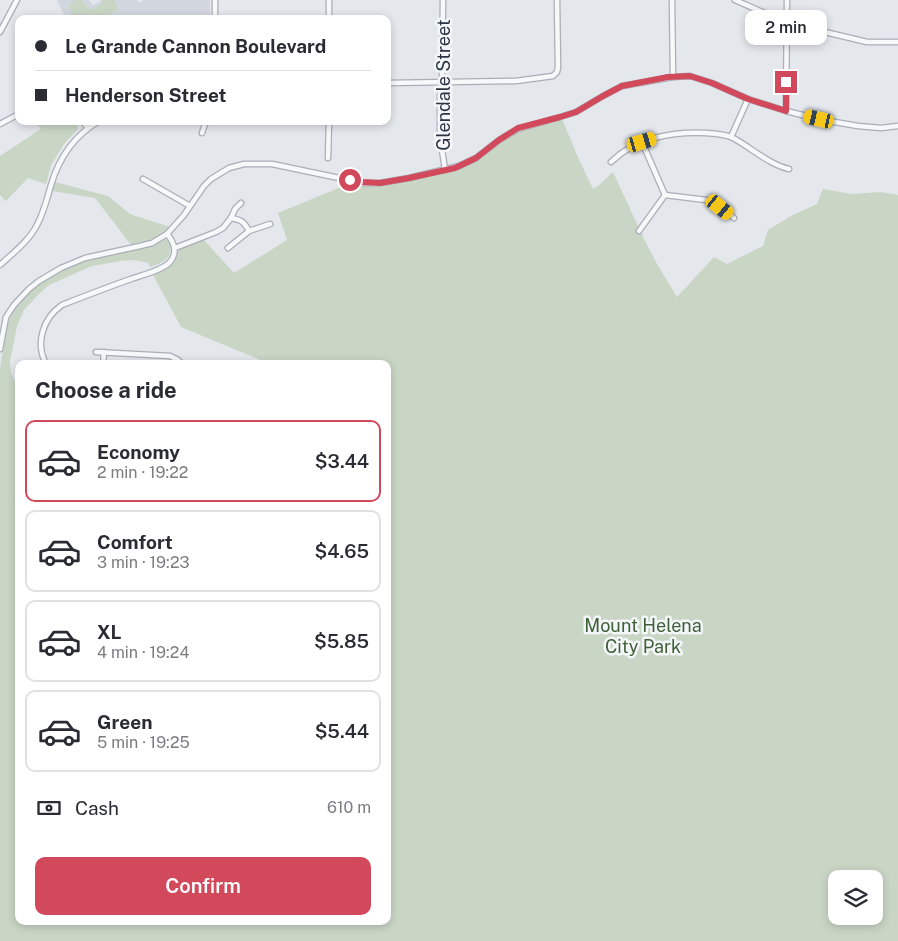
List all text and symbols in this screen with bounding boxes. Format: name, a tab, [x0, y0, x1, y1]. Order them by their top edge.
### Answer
callout: 2 min	[745, 9, 827, 44]
text: 2 min	[765, 18, 807, 37]
street label: Glendale Street	[433, 19, 454, 151]
text: Le Grande Cannon Boulevard	[65, 35, 326, 57]
route end	[775, 71, 797, 93]
text: Henderson Street	[65, 84, 227, 106]
car	[802, 108, 835, 130]
car	[625, 131, 658, 153]
route start	[339, 169, 361, 191]
car	[703, 192, 736, 222]
text: Choose a ride	[35, 377, 177, 403]
icon: car	[37, 439, 82, 484]
text: Economy	[97, 441, 180, 463]
text: $3.44	[315, 450, 369, 472]
text: 2 min · 19:22	[97, 463, 188, 482]
icon: car	[37, 529, 82, 574]
text: Comfort	[97, 531, 173, 553]
text: $4.65	[315, 540, 369, 562]
text: 3 min · 19:23	[97, 553, 190, 572]
park label: Mount Helena City Park	[584, 615, 702, 657]
icon: car	[37, 619, 82, 664]
text: XL	[97, 621, 122, 643]
text: $5.85	[314, 630, 369, 652]
text: 4 min · 19:24	[97, 643, 189, 662]
icon: car	[37, 709, 82, 754]
text: Green	[97, 711, 152, 733]
text: $5.44	[315, 720, 369, 742]
text: 5 min · 19:25	[97, 733, 190, 752]
icon: cash	[35, 794, 63, 822]
text: Cash	[75, 797, 119, 819]
text: 610 m	[327, 798, 371, 817]
button: Confirm	[35, 857, 371, 915]
map controls	[828, 870, 883, 925]
button: layers	[828, 870, 883, 925]

